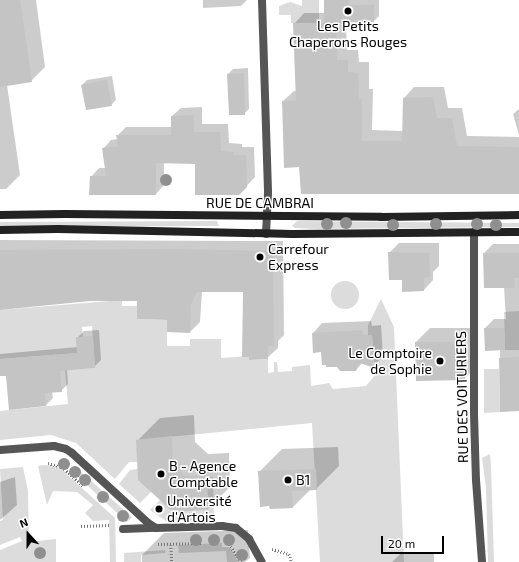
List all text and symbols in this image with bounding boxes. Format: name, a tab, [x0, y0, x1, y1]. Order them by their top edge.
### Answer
marker: Les Petits Chaperons Rouges	[343, 6, 353, 16]
place label: Les Petits Chaperons Rouges	[289, 18, 407, 50]
street label: RUE DE CAMBRAI	[206, 195, 314, 211]
place label: Carrefour Express	[268, 241, 329, 274]
marker: Carrefour Express	[255, 252, 265, 262]
street label: RUE DES VOITURIERS	[452, 331, 472, 463]
place label: Le Comptoire de Sophie	[348, 345, 432, 378]
marker: Le Comptoire de Sophie	[435, 356, 445, 366]
place label: B - Agence Comptable	[169, 458, 238, 490]
marker: B - Agence Comptable	[156, 469, 166, 479]
place label: B1	[296, 472, 310, 488]
marker: B1	[283, 475, 293, 485]
place label: Université d'Artois	[167, 493, 232, 526]
marker: Université d'Artois	[154, 504, 164, 514]
north arrow	[8, 514, 48, 554]
text: N	[17, 515, 30, 530]
scale bar	[383, 528, 446, 554]
text: 20 m	[388, 536, 415, 550]

